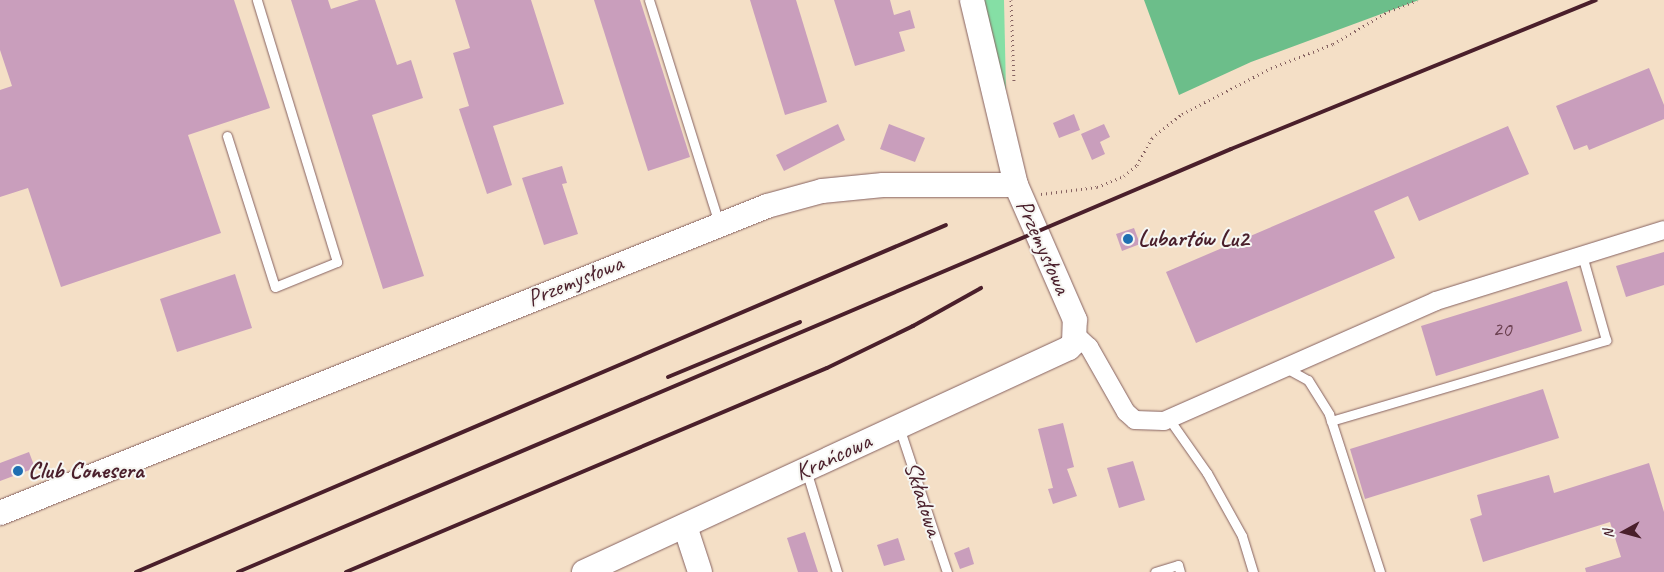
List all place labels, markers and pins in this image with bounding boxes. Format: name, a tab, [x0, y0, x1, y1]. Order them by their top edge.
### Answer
place label: Lubartów Lu2	[1138, 225, 1249, 253]
marker: Lubartów Lu2	[1122, 233, 1134, 245]
place label: Club Conesera	[28, 457, 144, 485]
marker: Club Conesera	[12, 465, 24, 477]

